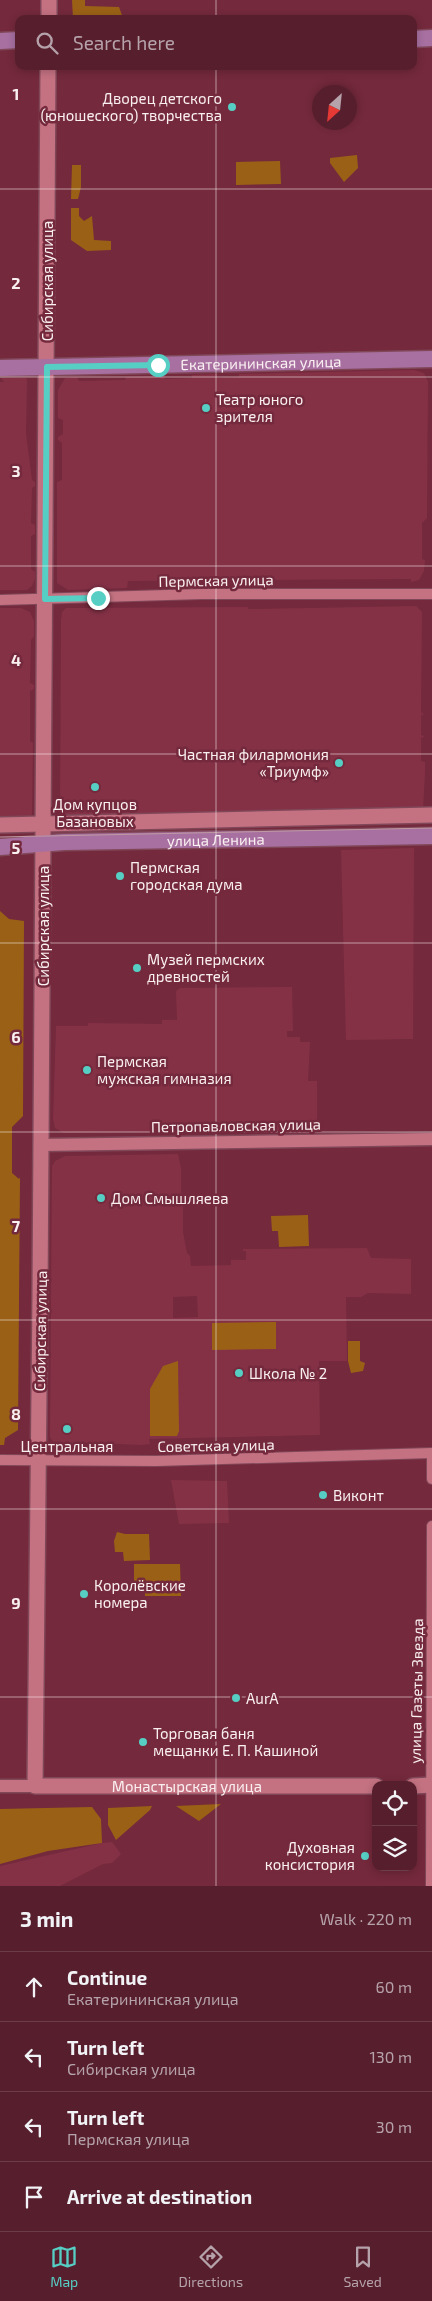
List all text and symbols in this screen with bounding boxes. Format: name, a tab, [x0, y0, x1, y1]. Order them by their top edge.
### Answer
search box	[15, 15, 417, 70]
icon: search	[33, 29, 61, 57]
text: Search here	[73, 31, 175, 54]
text: 1	[13, 84, 19, 103]
north arrow	[312, 85, 357, 130]
place label: Дворец детского (юношеского) творчества	[40, 89, 222, 124]
marker: Дворец детского (юношеского) творчества	[226, 101, 238, 113]
street label: Сибирская улица	[38, 221, 57, 341]
text: 2	[11, 273, 21, 292]
street label: Екатерининская улица	[180, 352, 342, 373]
route start	[147, 354, 170, 377]
place label: Театр юного зрителя	[216, 390, 303, 425]
marker: Театр юного зрителя	[200, 402, 212, 414]
text: 3	[11, 461, 21, 480]
street label: Пермская улица	[158, 570, 274, 591]
route end	[87, 587, 110, 610]
text: 4	[11, 650, 21, 669]
place label: Частная филармония «Триумф»	[178, 745, 329, 781]
marker: Частная филармония «Триумф»	[333, 757, 345, 769]
marker: Дом купцов Базановых	[89, 781, 101, 793]
place label: Дом купцов Базановых	[53, 795, 137, 830]
street label: улица Ленина	[167, 830, 265, 850]
text: 5	[12, 838, 21, 857]
place label: Пермская городская дума	[130, 858, 243, 894]
street label: Сибирская улица	[34, 866, 53, 986]
marker: Пермская городская дума	[114, 870, 126, 882]
place label: Музей пермских древностей	[147, 950, 265, 985]
marker: Музей пермских древностей	[131, 962, 143, 974]
text: 6	[11, 1027, 21, 1046]
place label: Пермская мужская гимназия	[97, 1052, 232, 1088]
marker: Пермская мужская гимназия	[81, 1064, 93, 1076]
street label: Петропавловская улица	[151, 1115, 321, 1136]
place label: Дом Смышляева	[111, 1189, 228, 1207]
marker: Дом Смышляева	[95, 1192, 107, 1204]
text: 7	[12, 1216, 21, 1235]
street label: Сибирская улица	[30, 1271, 51, 1391]
place label: Школа № 2	[249, 1364, 327, 1382]
marker: Школа № 2	[233, 1367, 245, 1379]
text: 8	[11, 1404, 21, 1423]
marker: Центральная	[61, 1423, 73, 1435]
street label: Советская улица	[157, 1435, 275, 1456]
place label: Центральная	[21, 1437, 113, 1455]
place label: Виконт	[333, 1486, 384, 1504]
marker: Виконт	[317, 1489, 329, 1501]
place label: Королёвские номера	[94, 1576, 186, 1611]
marker: Королёвские номера	[78, 1588, 90, 1600]
text: 9	[11, 1593, 21, 1612]
street label: улица Газеты Звезда	[406, 1618, 427, 1764]
place label: AurA	[246, 1689, 279, 1707]
marker: AurA	[230, 1692, 242, 1704]
place label: Торговая баня мещанки Е. П. Кашиной	[153, 1724, 318, 1759]
marker: Торговая баня мещанки Е. П. Кашиной	[137, 1736, 149, 1748]
street label: Монастырская улица	[112, 1777, 262, 1796]
map controls	[372, 1781, 417, 1871]
button: locate	[372, 1781, 417, 1826]
button: layers	[372, 1826, 417, 1871]
place label: Духовная консистория	[265, 1838, 355, 1873]
marker: Духовная консистория	[359, 1850, 371, 1862]
text: 3 min	[20, 1906, 73, 1931]
text: Walk · 220 m	[319, 1909, 412, 1928]
text: Continue	[67, 1966, 147, 1989]
icon: ahead	[20, 1973, 48, 2001]
text: 60 m	[376, 1977, 412, 1996]
text: Екатерининская улица	[67, 1989, 239, 2008]
text: Turn left	[67, 2036, 144, 2059]
icon: left	[20, 2043, 48, 2071]
text: 130 m	[370, 2047, 412, 2066]
text: Сибирская улица	[67, 2059, 196, 2078]
text: Turn left	[67, 2106, 144, 2129]
icon: left	[20, 2113, 48, 2141]
text: 30 m	[376, 2117, 412, 2136]
text: Пермская улица	[67, 2129, 190, 2148]
icon: arrive	[20, 2183, 48, 2211]
text: Arrive at destination	[67, 2185, 252, 2208]
tab: Map	[50, 2243, 78, 2290]
tab: Directions	[179, 2243, 243, 2290]
tab: Saved	[343, 2243, 382, 2290]

